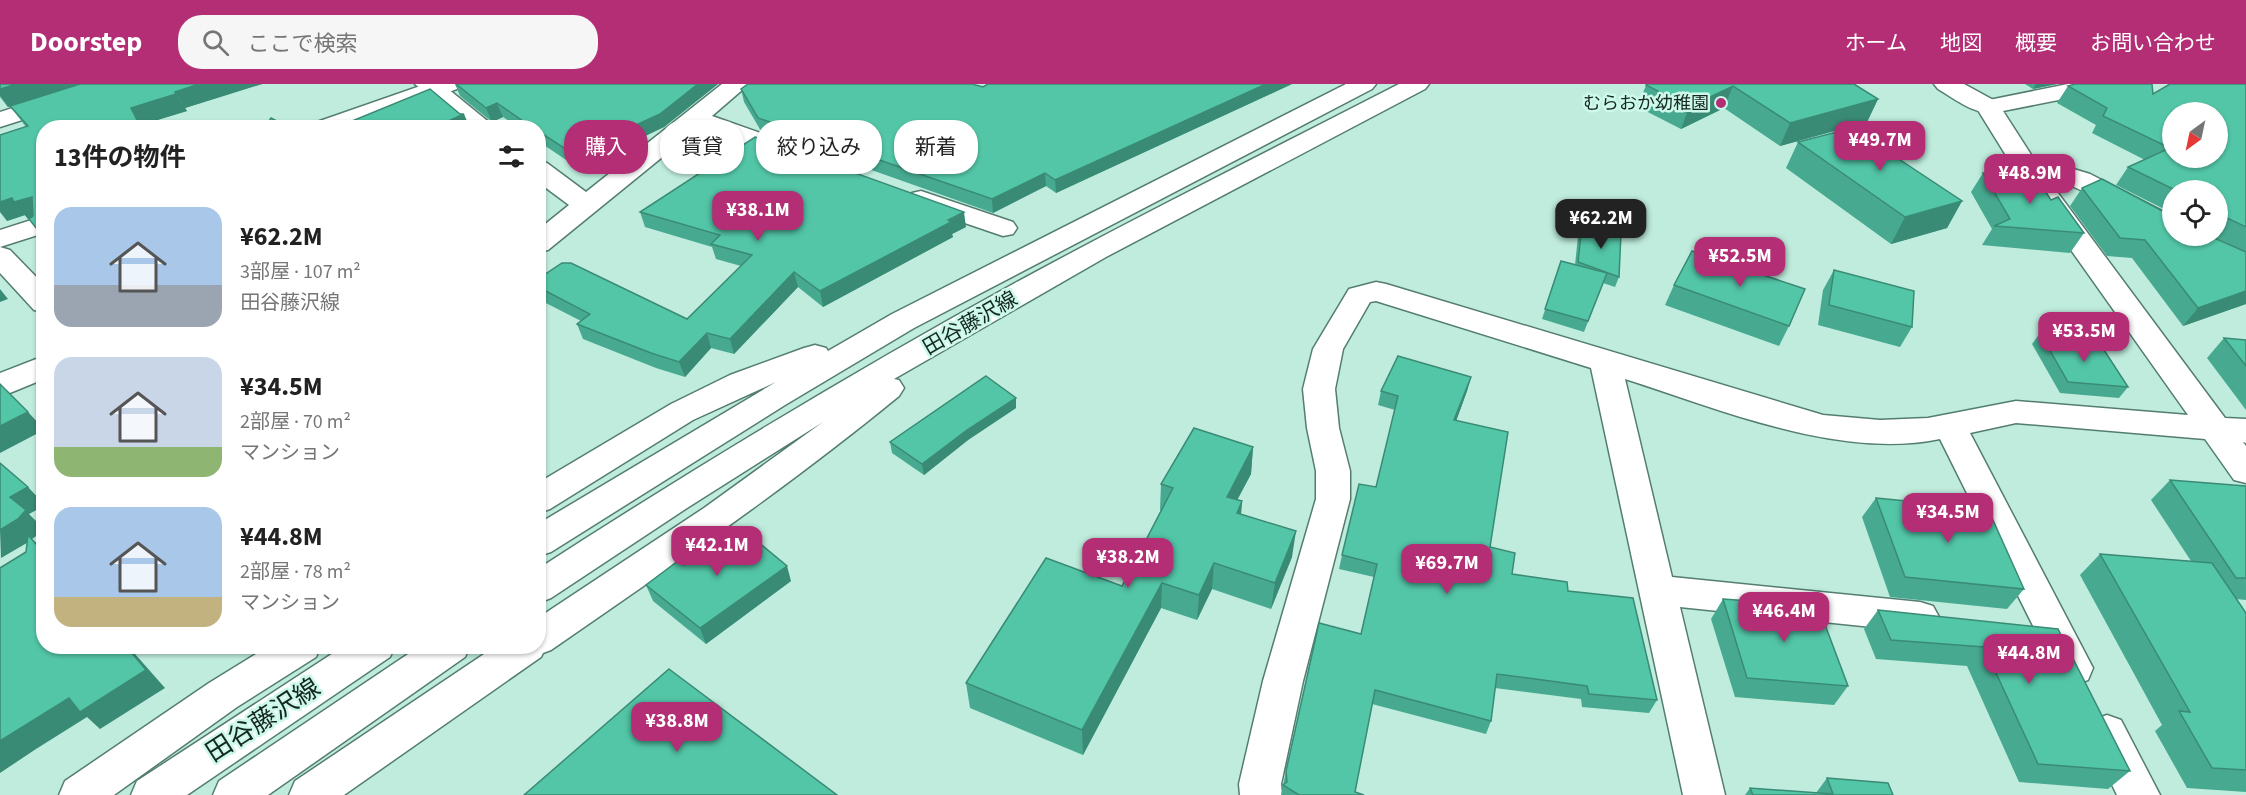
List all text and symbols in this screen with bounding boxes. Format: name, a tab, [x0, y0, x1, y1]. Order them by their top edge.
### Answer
search box	[178, 15, 598, 69]
text: Doorstep	[30, 22, 142, 62]
icon: search	[199, 26, 232, 59]
text: ここで検索	[247, 28, 357, 60]
text: ホーム	[1845, 28, 1907, 58]
text: 地図	[1940, 28, 1982, 58]
text: 概要	[2015, 28, 2057, 58]
text: お問い合わせ	[2090, 28, 2216, 58]
place label: むらおか幼稚園	[1583, 91, 1709, 116]
marker: むらおか幼稚園	[1714, 96, 1728, 110]
north arrow	[2162, 102, 2228, 168]
map controls	[2162, 102, 2228, 246]
chip: 購入	[564, 120, 648, 174]
chip: 賃貸	[660, 120, 744, 174]
chip: 絞り込み	[756, 120, 882, 174]
chip: 新着	[894, 120, 978, 174]
pin: ¥49.7M	[1831, 121, 1929, 172]
text: ¥49.7M	[1848, 126, 1912, 154]
text: 13件の物件	[54, 139, 185, 176]
icon: filters	[495, 140, 528, 173]
pin: ¥48.9M	[1981, 154, 2079, 205]
text: ¥48.9M	[1998, 159, 2062, 187]
button: locate	[2162, 180, 2228, 246]
pin: ¥38.1M	[709, 191, 807, 242]
text: ¥38.1M	[726, 196, 790, 224]
pin: ¥62.2M	[1552, 199, 1650, 250]
text: ¥62.2M	[1569, 204, 1633, 232]
text: ¥62.2M	[240, 218, 323, 255]
icon: home	[102, 231, 174, 303]
pin: ¥52.5M	[1691, 237, 1789, 288]
text: ¥52.5M	[1708, 242, 1772, 270]
text: 3部屋 · 107 m²	[240, 258, 361, 286]
street label: 田谷藤沢線	[917, 284, 1023, 362]
text: 田谷藤沢線	[240, 289, 340, 317]
pin: ¥53.5M	[2035, 312, 2133, 363]
text: ¥53.5M	[2052, 317, 2116, 345]
text: ¥34.5M	[240, 368, 323, 405]
icon: home	[102, 381, 174, 453]
text: 2部屋 · 70 m²	[240, 408, 351, 436]
text: マンション	[240, 439, 340, 467]
pin: ¥34.5M	[1899, 493, 1997, 544]
text: ¥34.5M	[1916, 498, 1980, 526]
text: ¥44.8M	[240, 518, 323, 555]
pin: ¥42.1M	[668, 526, 766, 577]
icon: home	[102, 531, 174, 603]
text: ¥42.1M	[685, 531, 749, 559]
pin: ¥38.2M	[1079, 538, 1177, 589]
text: ¥38.2M	[1096, 543, 1160, 571]
pin: ¥69.7M	[1398, 544, 1496, 595]
text: ¥69.7M	[1415, 549, 1479, 577]
text: 2部屋 · 78 m²	[240, 558, 351, 586]
text: マンション	[240, 589, 340, 617]
pin: ¥46.4M	[1735, 592, 1833, 643]
text: ¥46.4M	[1752, 597, 1816, 625]
pin: ¥44.8M	[1980, 634, 2078, 685]
text: ¥44.8M	[1997, 639, 2061, 667]
street label: 田谷藤沢線	[198, 669, 328, 771]
pin: ¥38.8M	[628, 702, 726, 753]
text: ¥38.8M	[645, 707, 709, 735]

